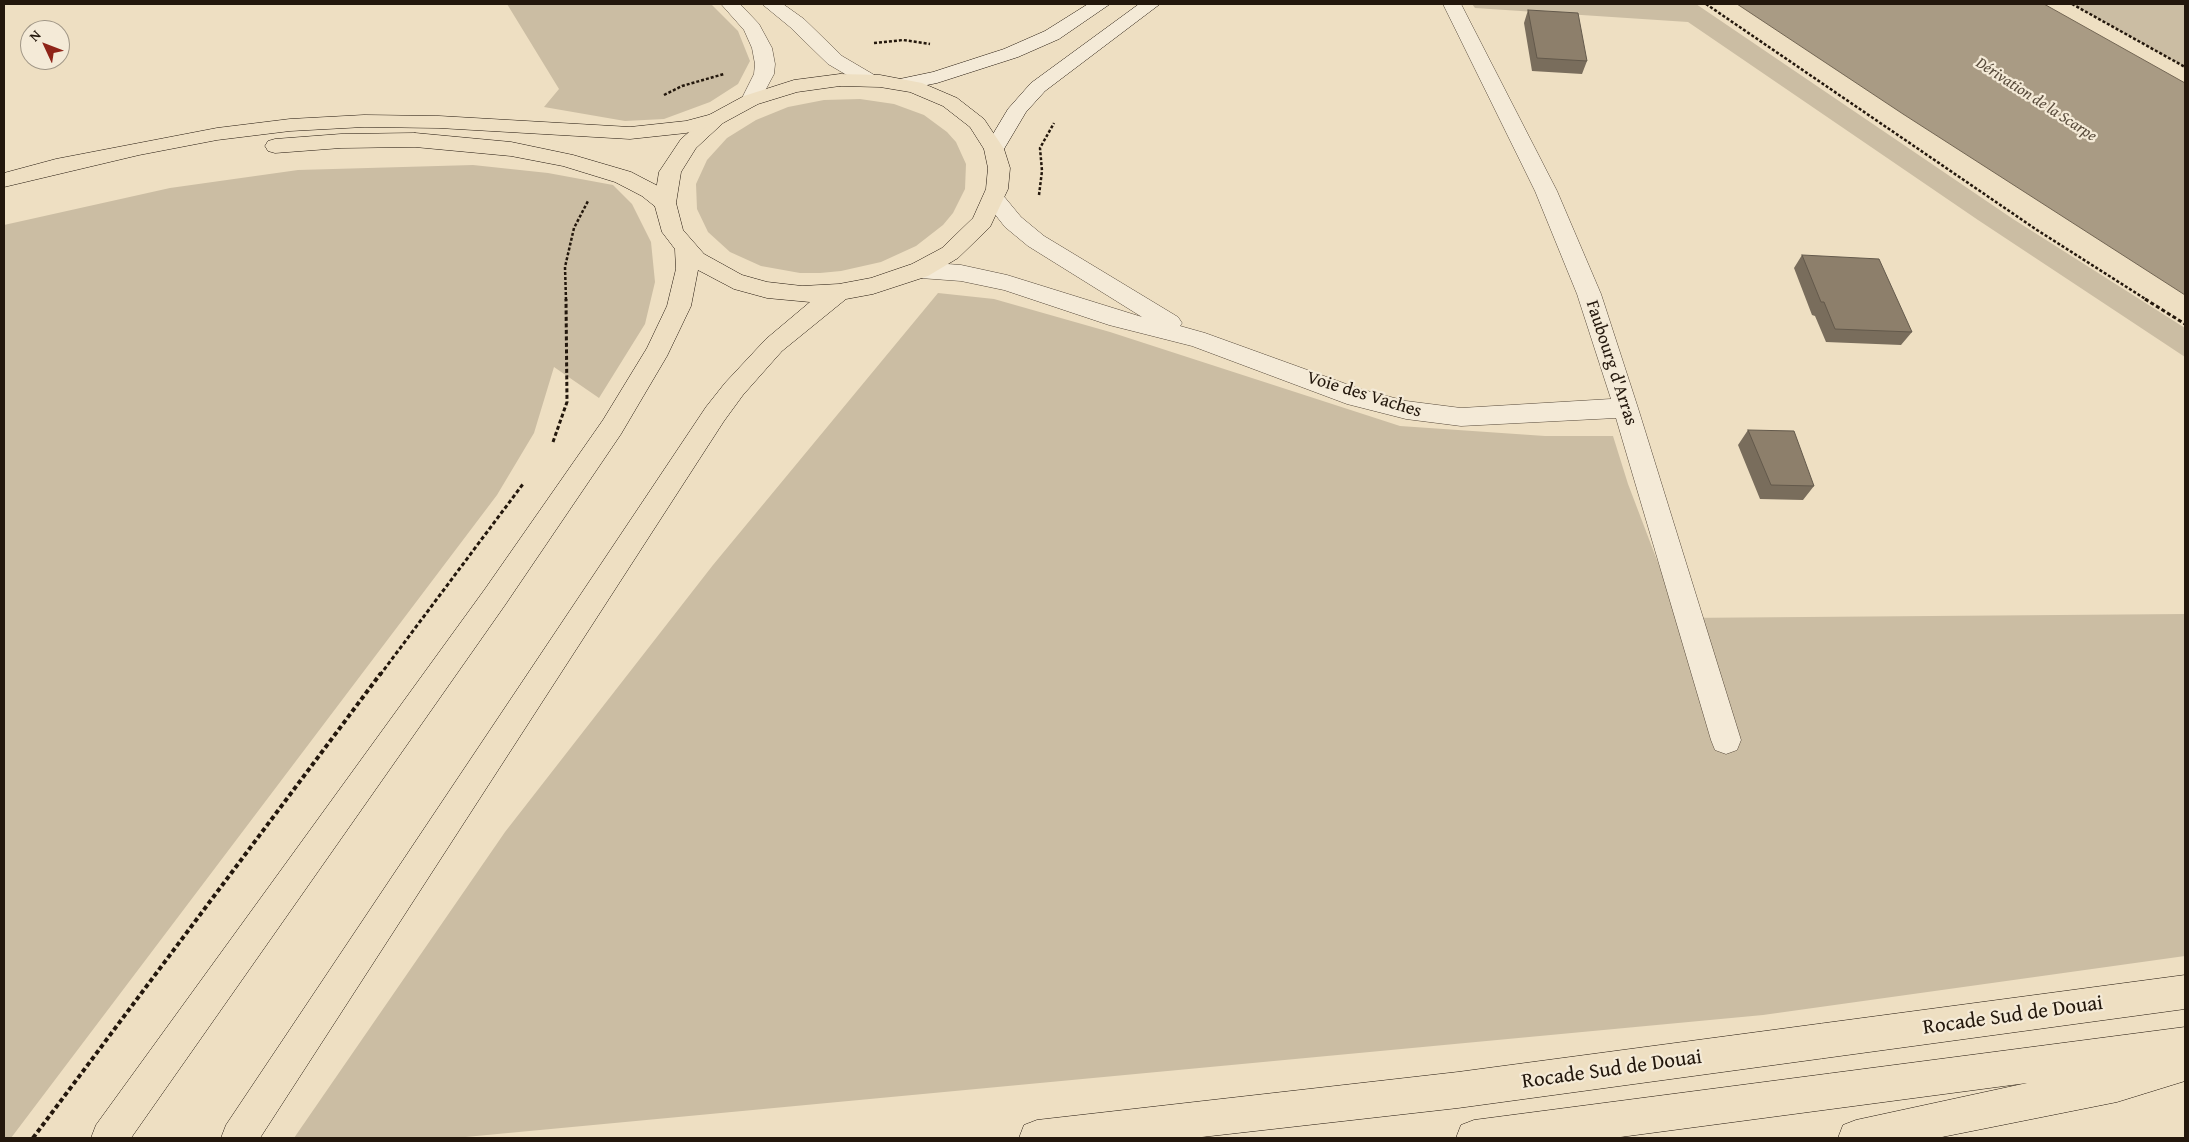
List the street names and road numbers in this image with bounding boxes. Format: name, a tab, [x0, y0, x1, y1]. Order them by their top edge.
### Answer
street label: Faubourg d'Arras	[1581, 298, 1641, 428]
street label: Voie des Vaches	[1304, 367, 1424, 423]
street label: Rocade Sud de Douai	[1921, 991, 2105, 1041]
street label: Rocade Sud de Douai	[1520, 1045, 1704, 1095]

